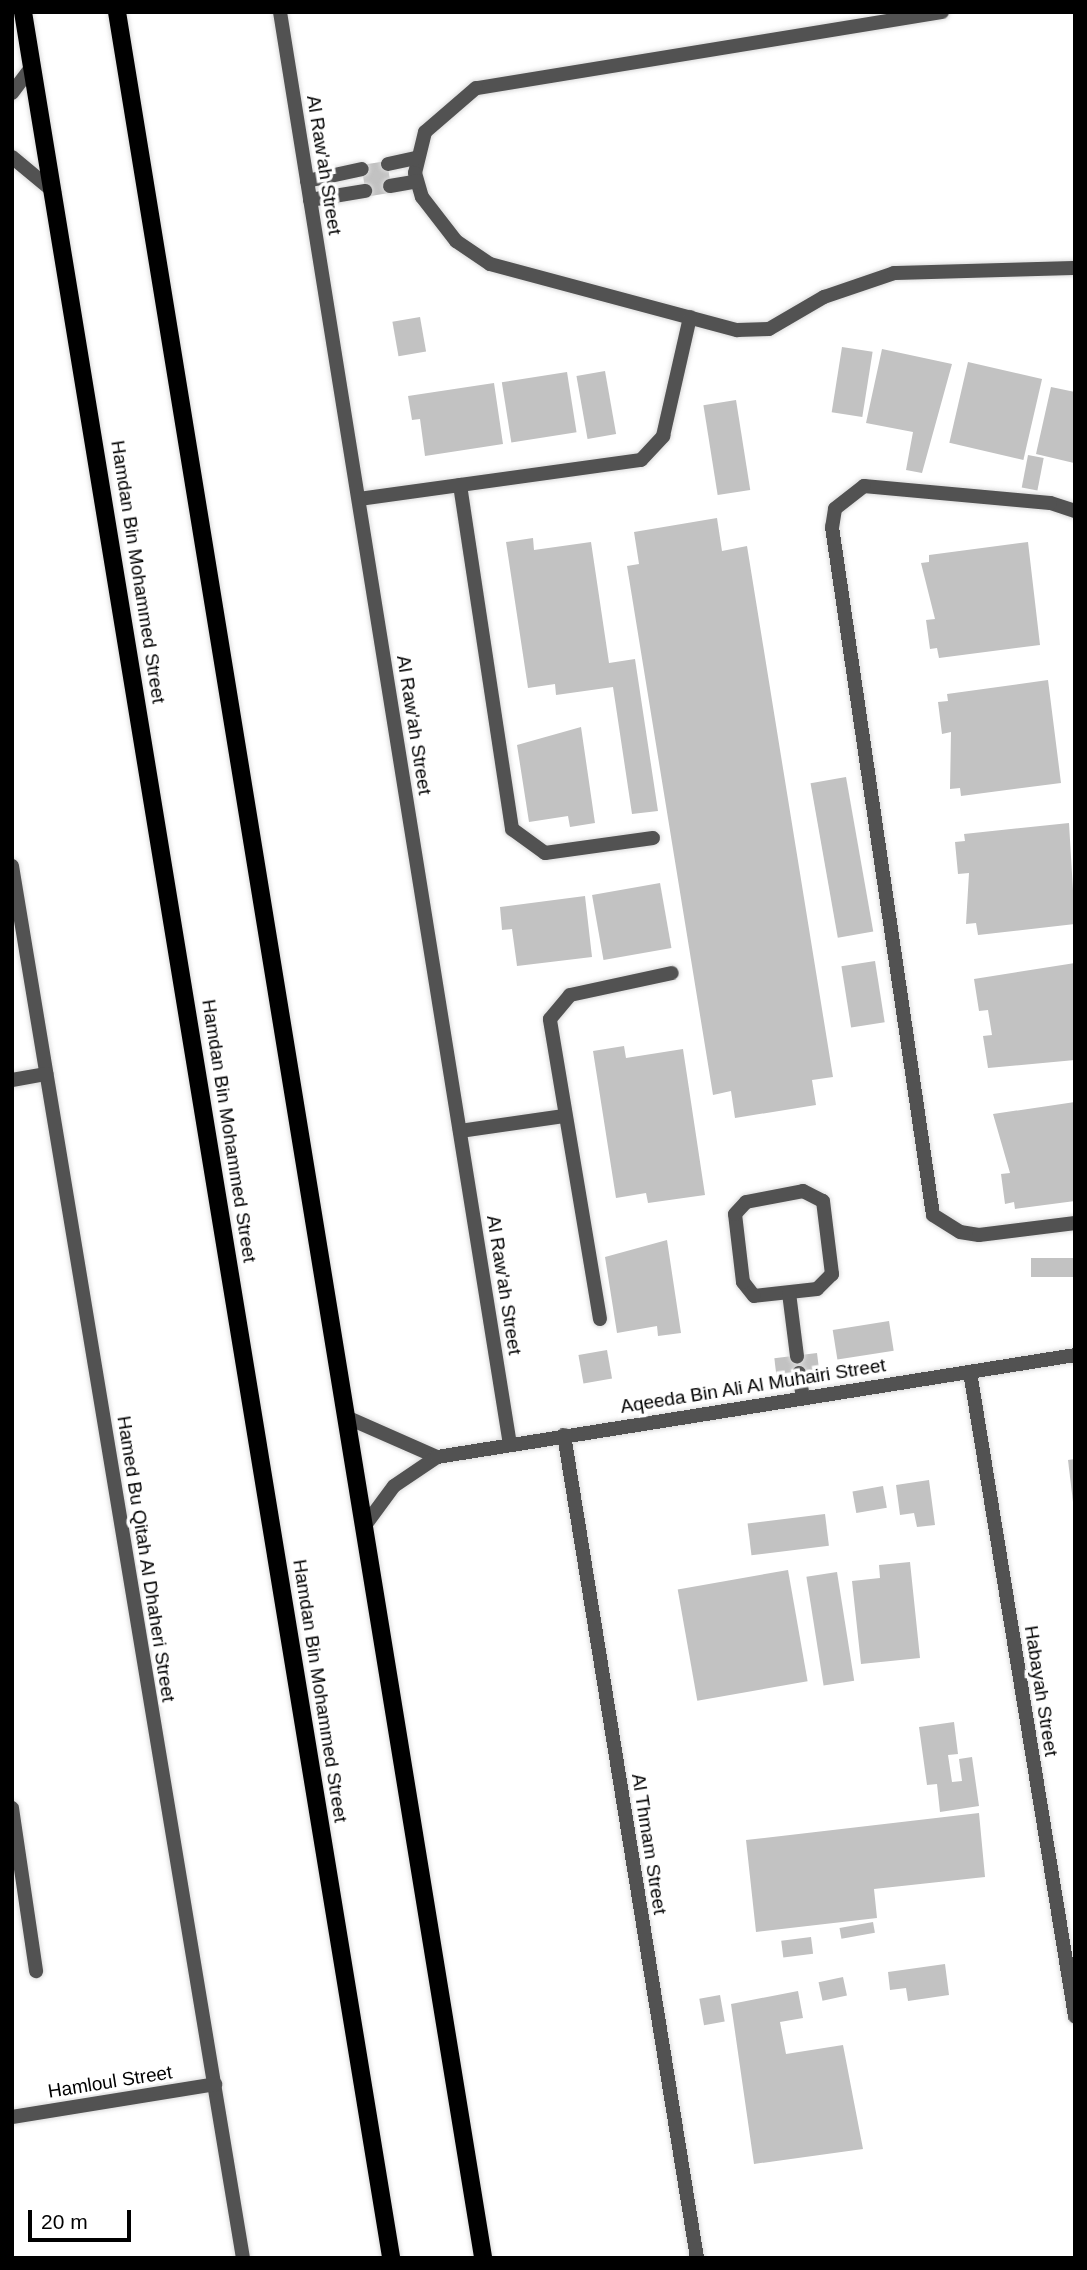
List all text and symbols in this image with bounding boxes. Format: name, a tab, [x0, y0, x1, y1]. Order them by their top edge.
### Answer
street label: Al Raw'ah Street	[302, 94, 346, 236]
street label: Hamdan Bin Mohammed Street	[106, 439, 170, 705]
street label: Al Raw'ah Street	[392, 654, 436, 796]
street label: Hamdan Bin Mohammed Street	[197, 998, 261, 1264]
street label: Al Raw'ah Street	[482, 1214, 526, 1356]
street label: Aqeeda Bin Ali Al Muhairi Street	[618, 1354, 888, 1418]
street label: Hamed Bu Qitah Al Dhaheri Street	[112, 1414, 180, 1704]
street label: Hamdan Bin Mohammed Street	[288, 1558, 352, 1824]
street label: Habayah Street	[1019, 1624, 1063, 1758]
street label: Al Thmam Street	[627, 1772, 671, 1916]
street label: Hamloul Street	[46, 2061, 174, 2103]
scale bar	[32, 2196, 135, 2240]
text: 20 m	[41, 2210, 88, 2233]

